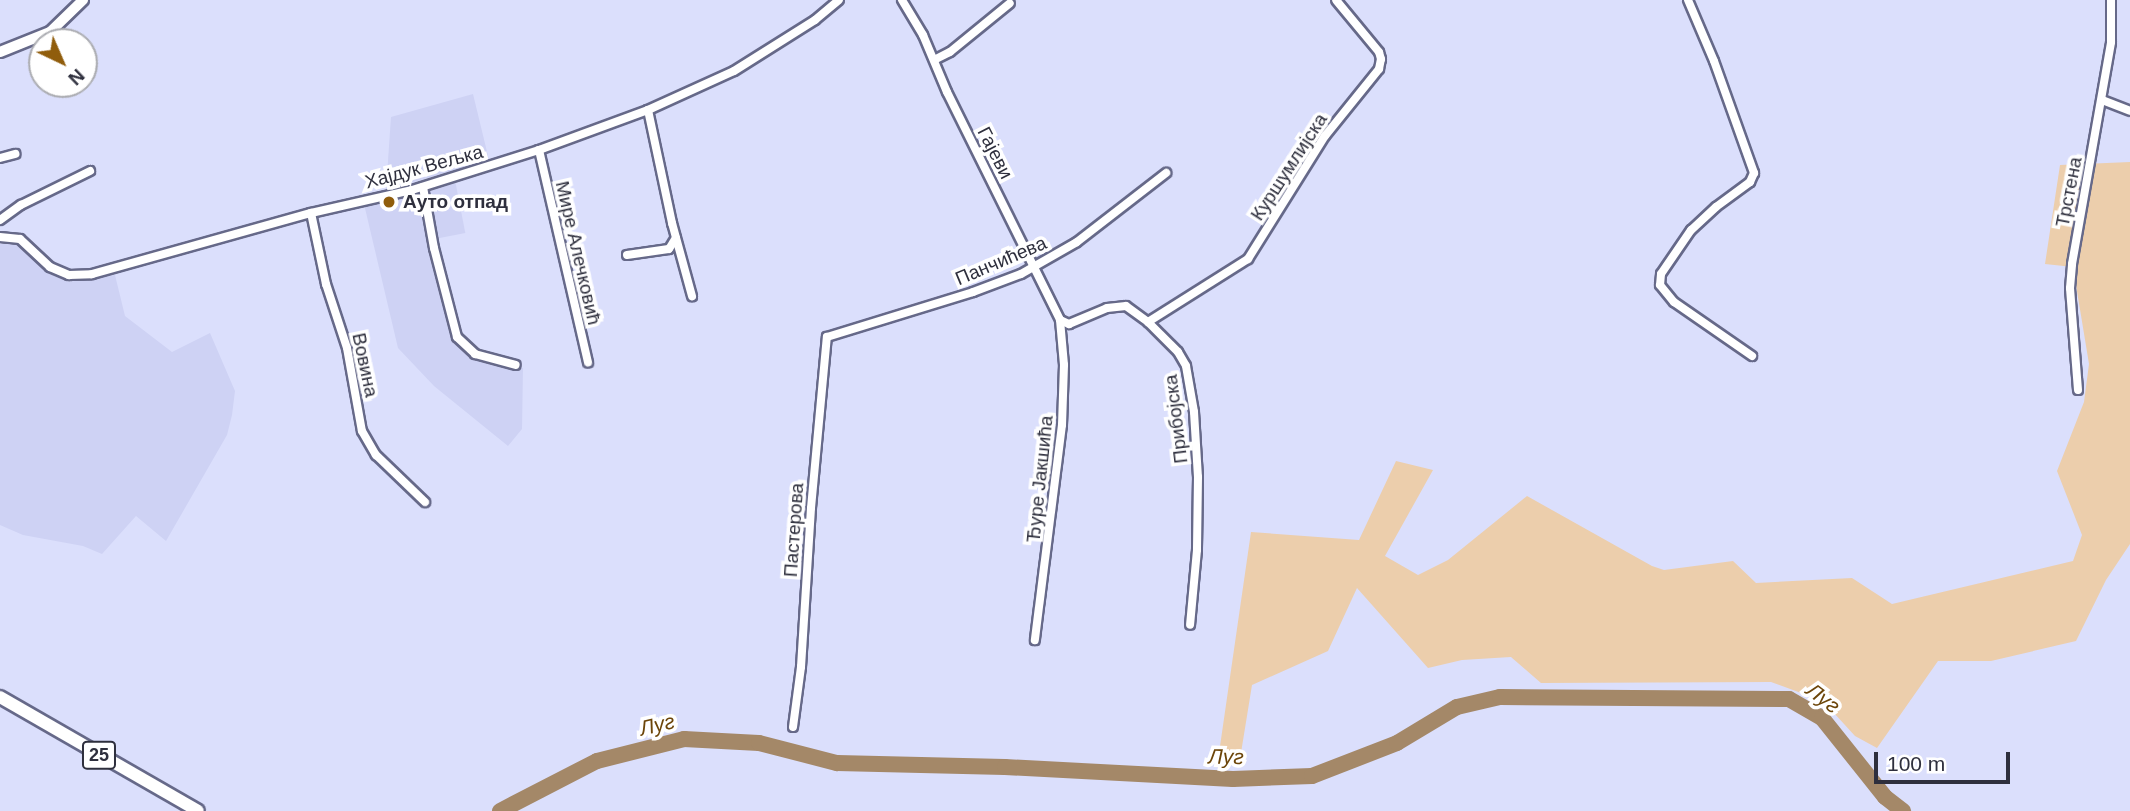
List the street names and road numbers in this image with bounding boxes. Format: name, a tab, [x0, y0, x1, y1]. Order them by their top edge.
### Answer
street label: Куршумлијска	[1246, 109, 1332, 225]
street label: Гајеви	[972, 123, 1018, 183]
street label: Хајдук Вељка	[362, 140, 486, 194]
street label: Трстена	[2051, 155, 2087, 229]
street label: Мире Алечковић	[550, 179, 606, 327]
street label: Панчићева	[952, 232, 1050, 290]
street label: Вовина	[347, 331, 383, 399]
street label: Прибојска	[1159, 373, 1193, 465]
street label: Ђуре Јакшића	[1022, 414, 1058, 544]
street label: Пастерова	[779, 482, 809, 578]
road number: 25	[82, 740, 116, 770]

